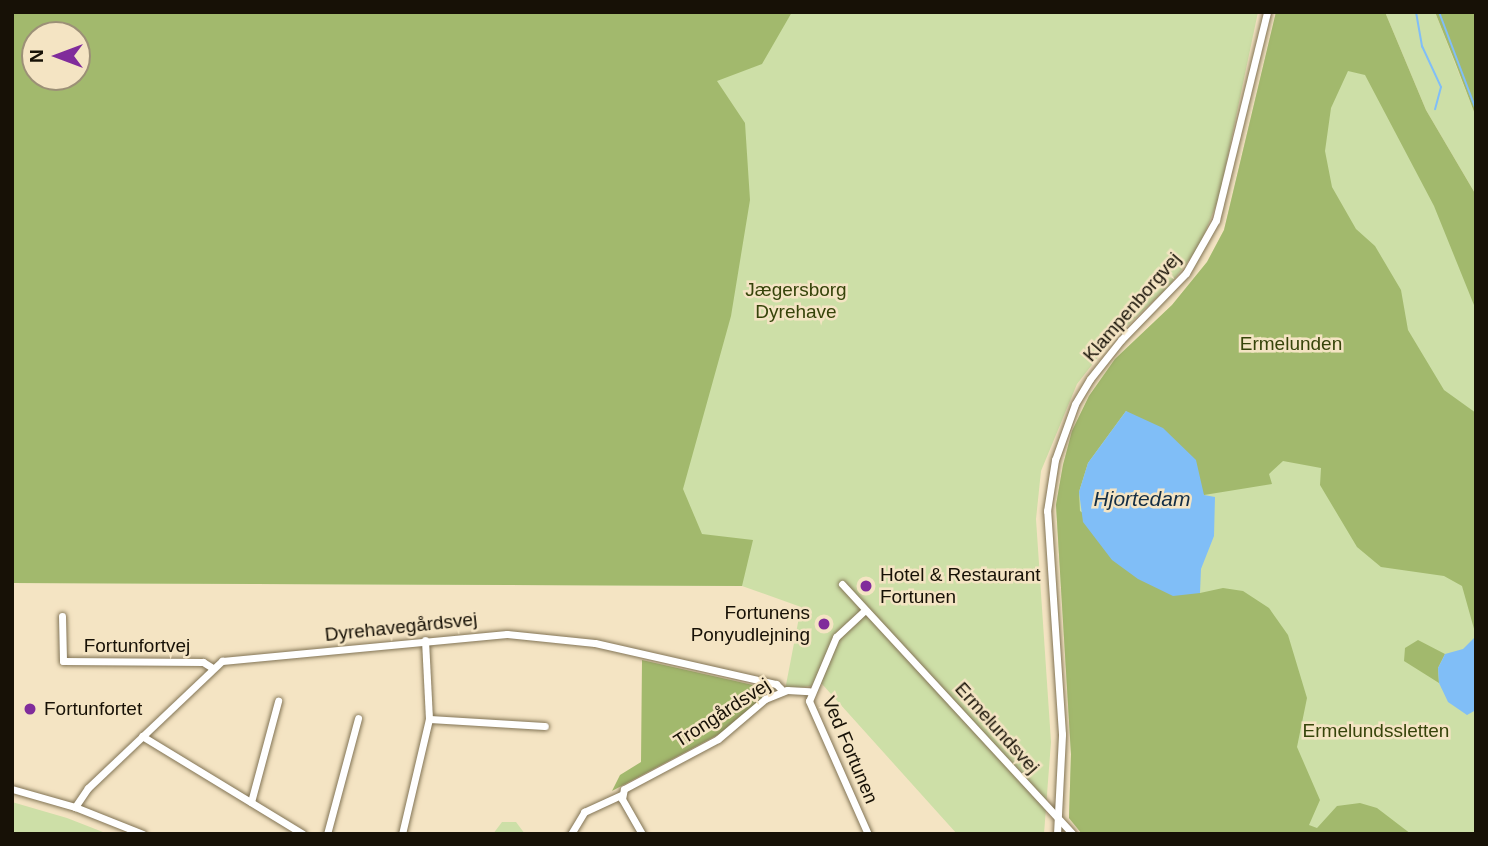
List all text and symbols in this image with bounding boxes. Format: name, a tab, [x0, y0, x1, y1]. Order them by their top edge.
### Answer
north arrow	[21, 21, 91, 91]
text: N	[26, 49, 47, 63]
street label: Klampenborgvej	[1078, 248, 1186, 366]
park label: Jægersborg Dyrehave	[745, 279, 847, 323]
park label: Ermelunden	[1240, 333, 1342, 355]
water label: Hjortedam	[1094, 486, 1190, 512]
place label: Hotel & Restaurant Fortunen	[880, 564, 1041, 608]
marker: Hotel & Restaurant Fortunen	[858, 578, 874, 594]
place label: Fortunens Ponyudlejning	[691, 602, 810, 646]
street label: Dyrehavegårdsvej	[324, 608, 478, 646]
marker: Fortunens Ponyudlejning	[816, 616, 832, 632]
street label: Fortunfortvej	[84, 635, 190, 657]
street label: Trongårdsvej	[670, 673, 774, 753]
street label: Ermelundsvej	[950, 678, 1044, 778]
street label: Ved Fortunen	[817, 693, 883, 807]
place label: Fortunfortet	[44, 698, 142, 720]
marker: Fortunfortet	[22, 701, 38, 717]
park label: Ermelundssletten	[1303, 720, 1449, 742]

